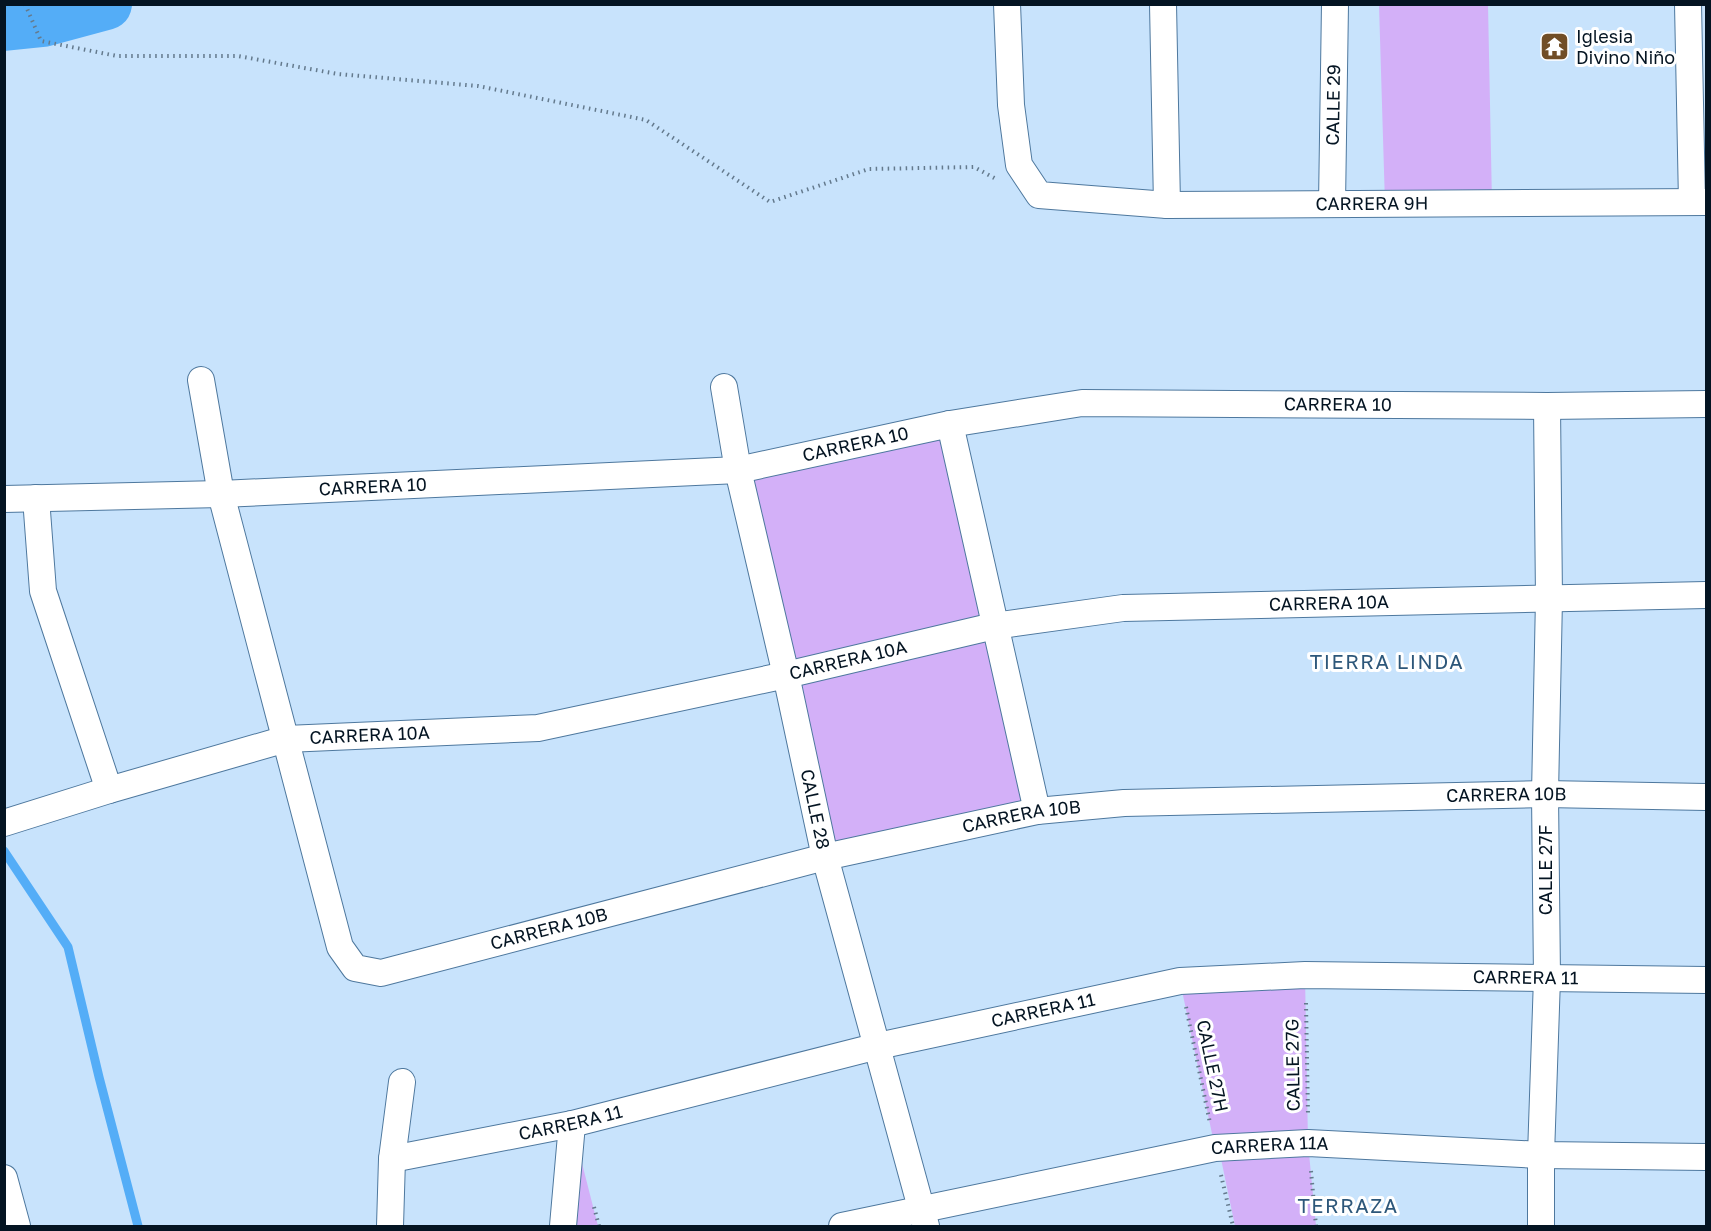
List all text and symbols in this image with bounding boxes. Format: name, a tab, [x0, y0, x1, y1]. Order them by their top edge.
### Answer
place label: Iglesia Divino Niño	[1576, 25, 1675, 68]
temple icon: Iglesia Divino Niño	[1539, 31, 1571, 63]
street label: CALLE 29	[1321, 64, 1344, 146]
street label: CARRERA 9H	[1315, 192, 1428, 214]
street label: CARRERA 10	[1284, 392, 1392, 415]
street label: CARRERA 10	[800, 421, 911, 466]
street label: CARRERA 10	[318, 472, 427, 499]
street label: CARRERA 10A	[1269, 590, 1389, 615]
street label: CARRERA 10A	[787, 635, 909, 684]
district label: TIERRA LINDA	[1310, 649, 1464, 673]
street label: CARRERA 10A	[309, 721, 430, 748]
street label: CALLE 28	[796, 767, 835, 851]
street label: CARRERA 10B	[1446, 782, 1567, 806]
street label: CARRERA 10B	[960, 795, 1082, 837]
street label: CALLE 27F	[1534, 825, 1556, 915]
street label: CARRERA 10B	[488, 902, 610, 954]
street label: CARRERA 11	[1473, 965, 1579, 988]
street label: CARRERA 11	[989, 988, 1097, 1031]
street label: CALLE 27H	[1192, 1018, 1233, 1114]
street label: CALLE 27G	[1280, 1019, 1304, 1112]
street label: CARRERA 11	[516, 1100, 625, 1144]
street label: CARRERA 11A	[1210, 1131, 1329, 1158]
district label: TERRAZA	[1297, 1193, 1399, 1217]

